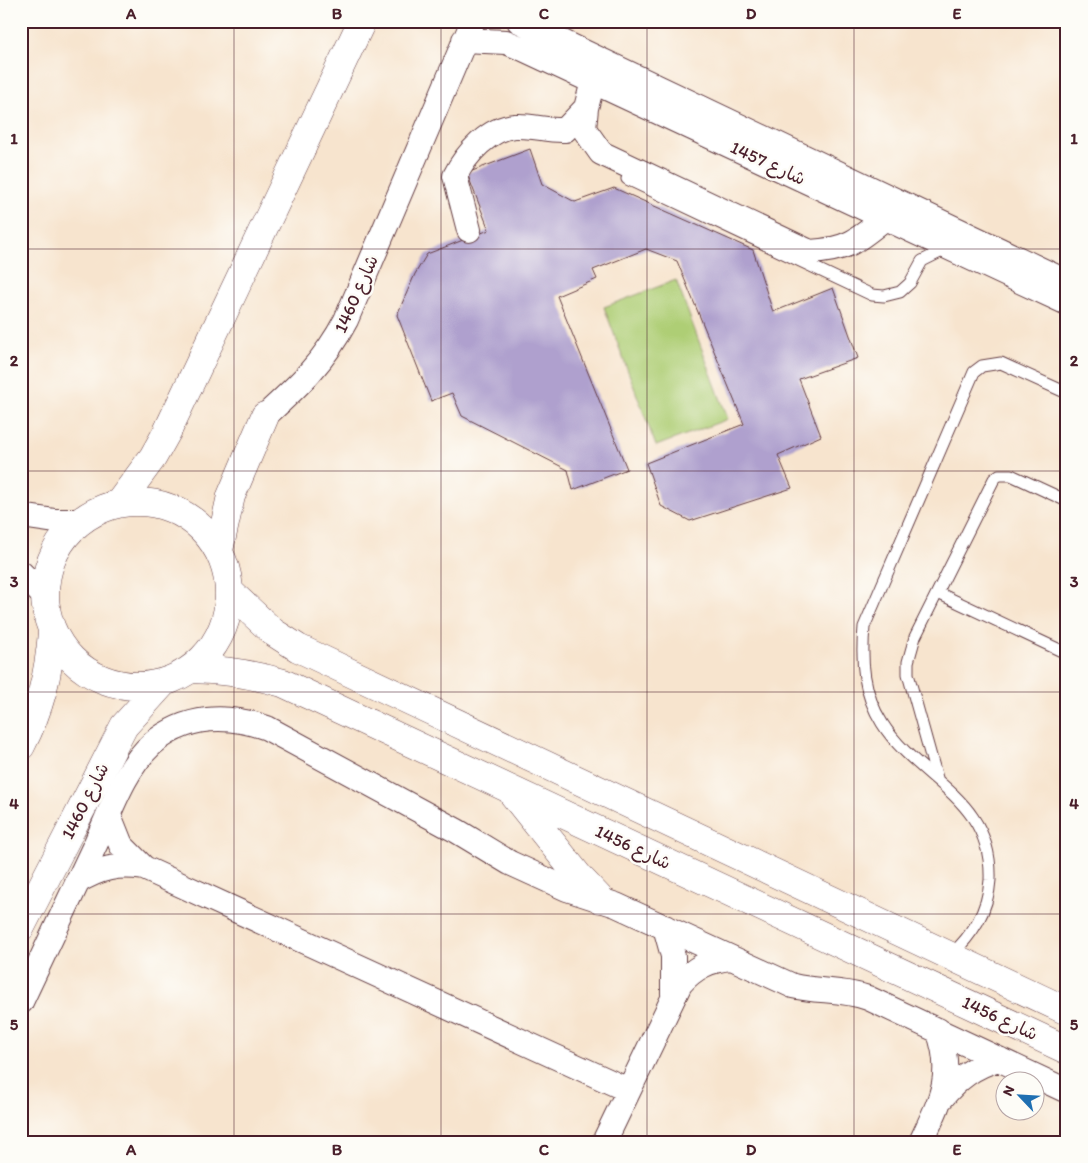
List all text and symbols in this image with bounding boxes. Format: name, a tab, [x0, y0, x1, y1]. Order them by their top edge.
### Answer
text: A	[125, 4, 137, 23]
text: B	[332, 4, 343, 23]
text: C	[539, 4, 550, 23]
text: D	[746, 4, 757, 23]
text: E	[953, 4, 962, 23]
text: 1	[10, 129, 18, 148]
text: 1	[1070, 129, 1078, 148]
street label: شارع 1457	[726, 136, 809, 191]
street label: شارع 1460	[329, 252, 384, 337]
text: 2	[10, 351, 19, 370]
text: 2	[1070, 351, 1079, 370]
text: 3	[10, 572, 19, 591]
text: 3	[1070, 572, 1079, 591]
street label: شارع 1460	[56, 759, 114, 843]
text: 4	[9, 794, 19, 813]
text: 4	[1069, 794, 1079, 813]
street label: شارع 1456	[591, 820, 674, 875]
street label: شارع 1456	[958, 991, 1041, 1046]
text: 5	[10, 1015, 19, 1034]
text: 5	[1070, 1015, 1079, 1034]
north arrow	[996, 1070, 1046, 1120]
text: N	[999, 1083, 1018, 1099]
text: A	[125, 1140, 137, 1159]
text: B	[332, 1140, 343, 1159]
text: C	[539, 1140, 550, 1159]
text: D	[746, 1140, 757, 1159]
text: E	[953, 1140, 962, 1159]

